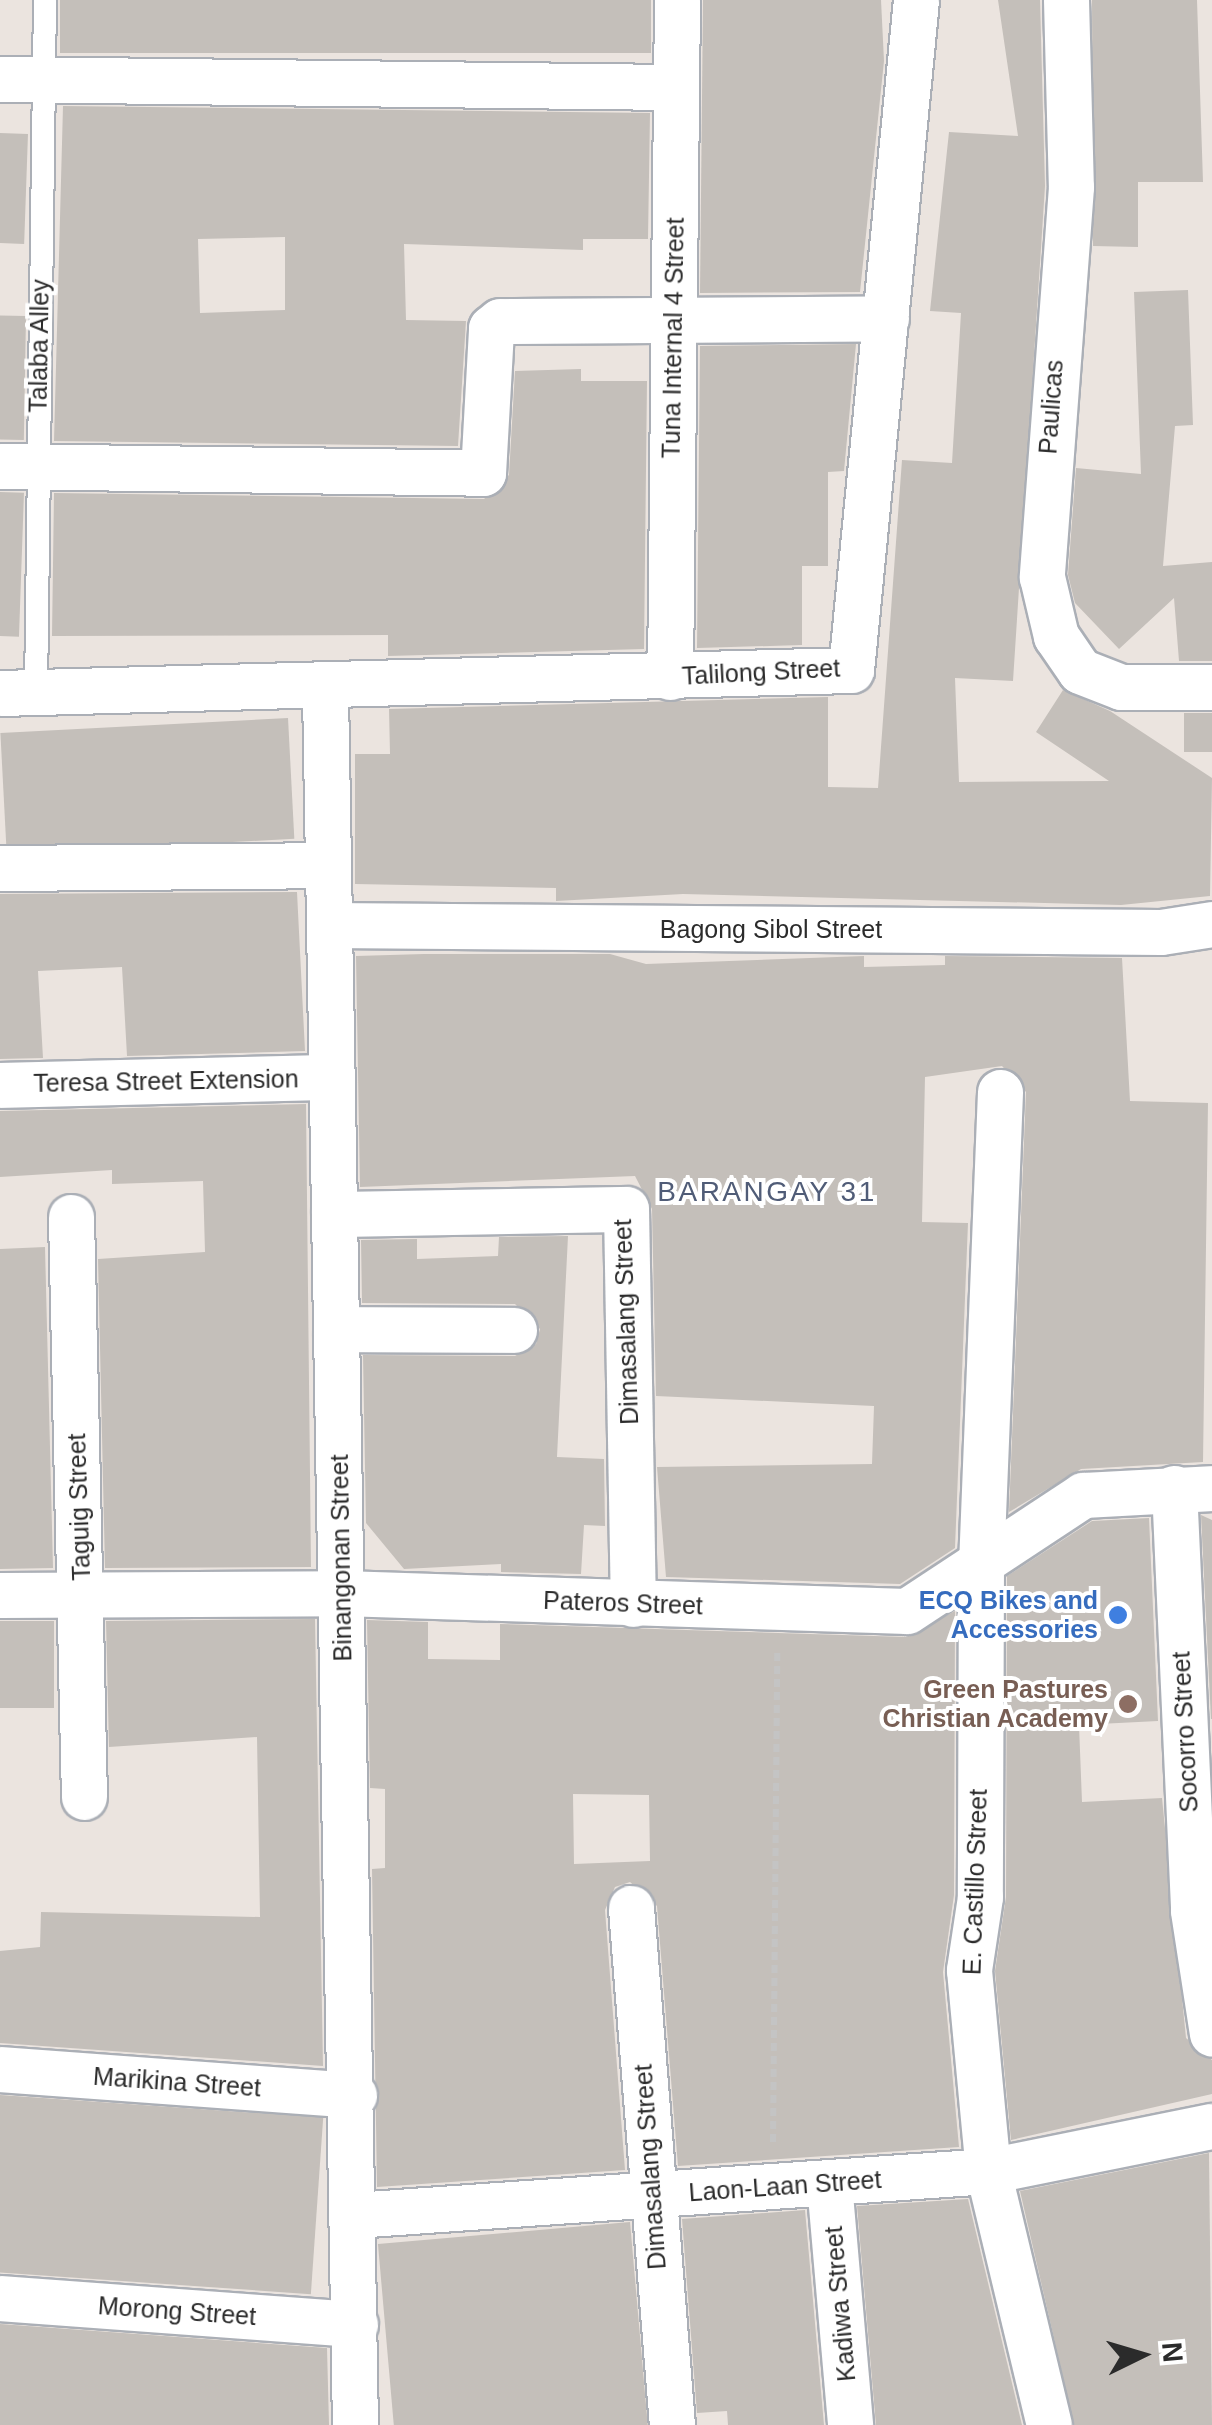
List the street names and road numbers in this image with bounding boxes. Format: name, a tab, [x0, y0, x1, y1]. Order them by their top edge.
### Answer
street label: Tuna Internal 4 Street	[656, 217, 690, 459]
street label: Talaba Alley	[23, 278, 55, 414]
street label: Paulicas	[1033, 359, 1069, 455]
street label: Talilong Street	[681, 653, 841, 691]
street label: Bagong Sibol Street	[660, 914, 882, 944]
street label: Teresa Street Extension	[33, 1064, 299, 1098]
street label: Dimasalang Street	[607, 1219, 645, 1425]
street label: Taguig Street	[61, 1433, 97, 1581]
street label: Binangonan Street	[324, 1454, 358, 1662]
street label: Pateros Street	[543, 1585, 703, 1621]
street label: Socorro Street	[1166, 1651, 1204, 1813]
street label: E. Castillo Street	[957, 1788, 993, 1976]
street label: Marikina Street	[92, 2061, 262, 2103]
street label: Dimasalang Street	[628, 2063, 672, 2271]
street label: Laon-Laan Street	[688, 2164, 882, 2208]
street label: Kadiwa Street	[818, 2225, 862, 2383]
street label: Morong Street	[97, 2291, 257, 2331]

